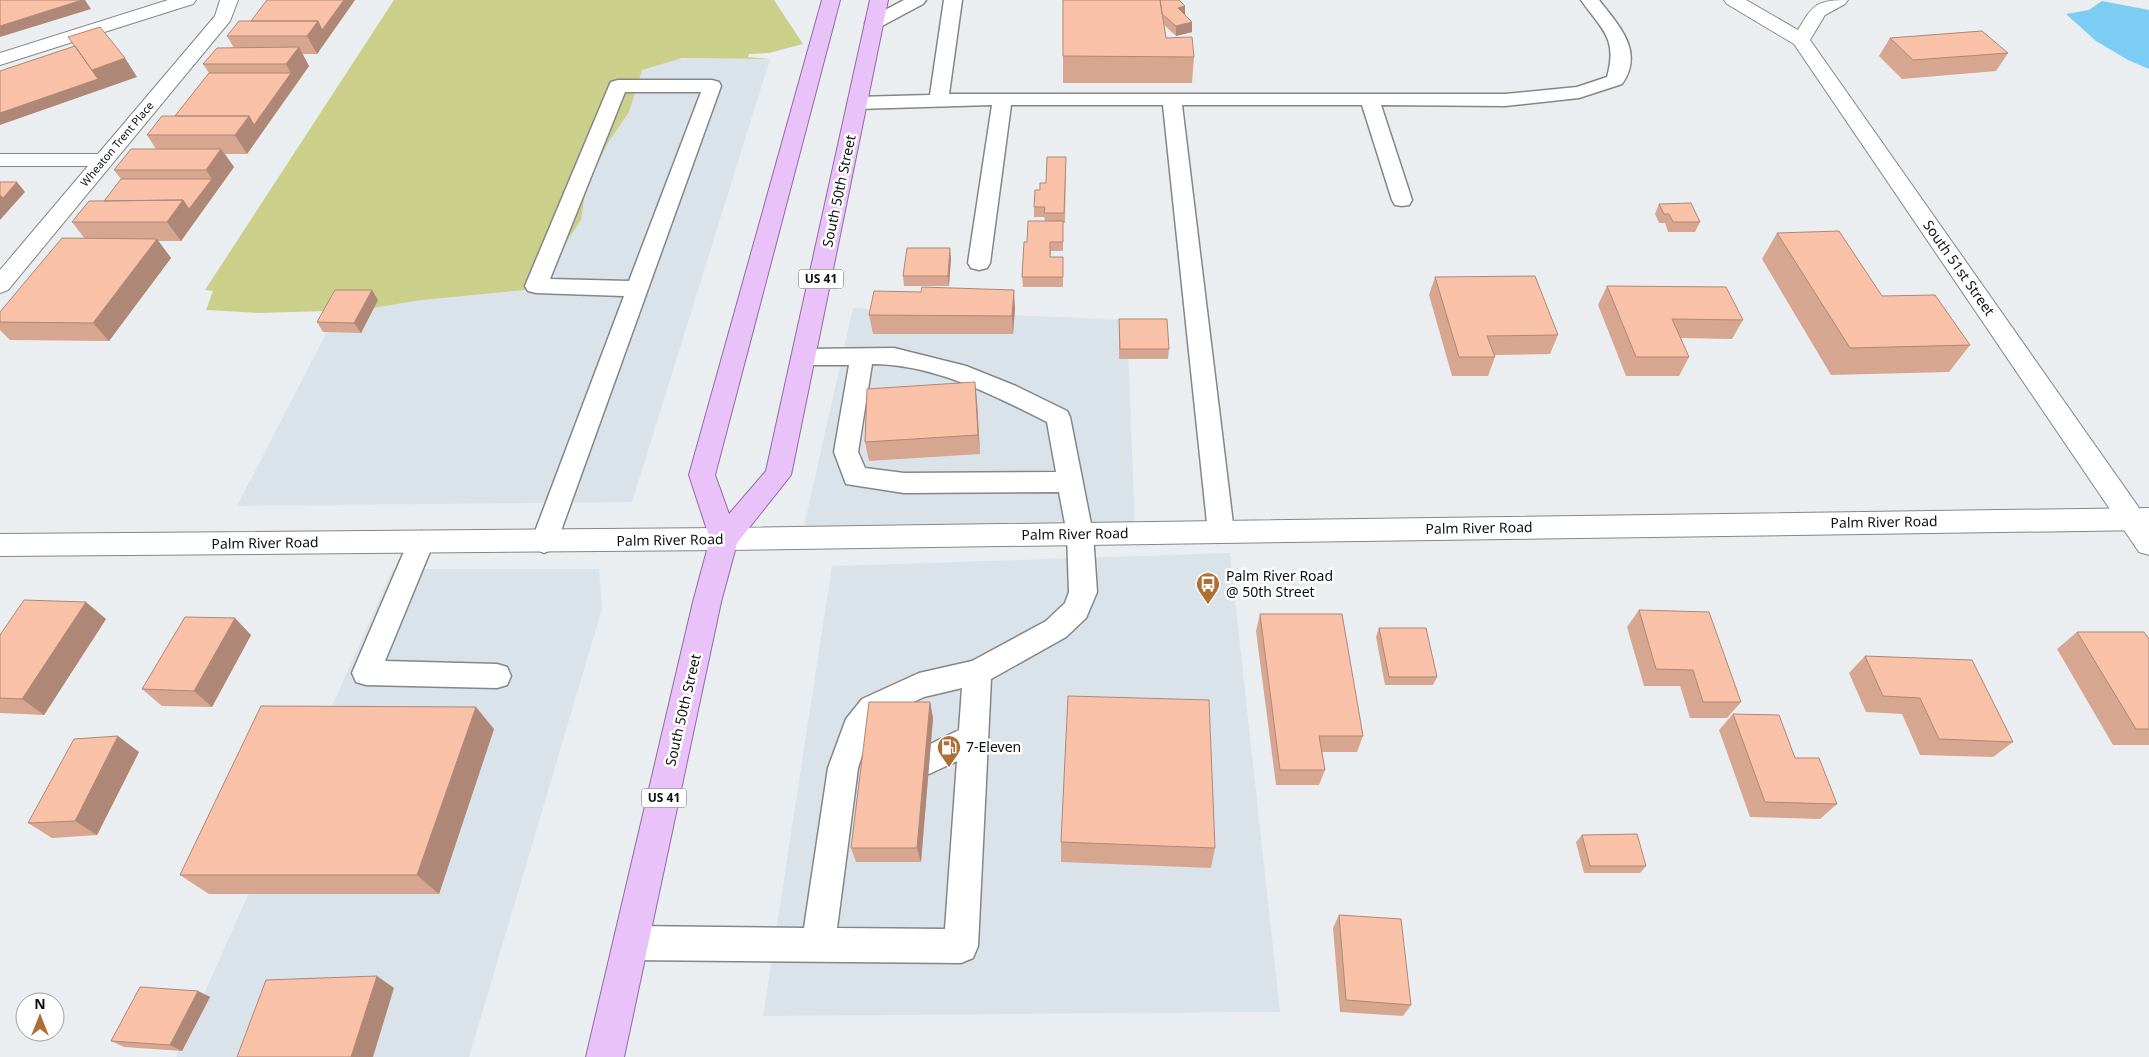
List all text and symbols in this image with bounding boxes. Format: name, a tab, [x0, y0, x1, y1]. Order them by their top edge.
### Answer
street label: Wheaton Trent Place	[77, 98, 157, 189]
street label: South 50th Street	[817, 133, 860, 249]
street label: South 51st Street	[1919, 216, 2000, 319]
road number: US 41	[798, 270, 844, 288]
street label: Palm River Road	[1830, 511, 1938, 532]
street label: Palm River Road	[1425, 517, 1533, 538]
street label: Palm River Road	[1021, 523, 1129, 544]
street label: Palm River Road	[616, 529, 724, 550]
street label: Palm River Road	[211, 532, 319, 553]
place label: Palm River Road @ 50th Street	[1226, 566, 1333, 601]
bus stop icon: Palm River Road @ 50th Street	[1195, 571, 1221, 605]
street label: South 50th Street	[660, 652, 705, 768]
fuel station icon: 7-Eleven	[936, 734, 962, 768]
place label: 7-Eleven	[966, 737, 1021, 756]
road number: US 41	[642, 788, 686, 808]
north arrow	[15, 992, 65, 1042]
text: N	[34, 994, 46, 1013]

